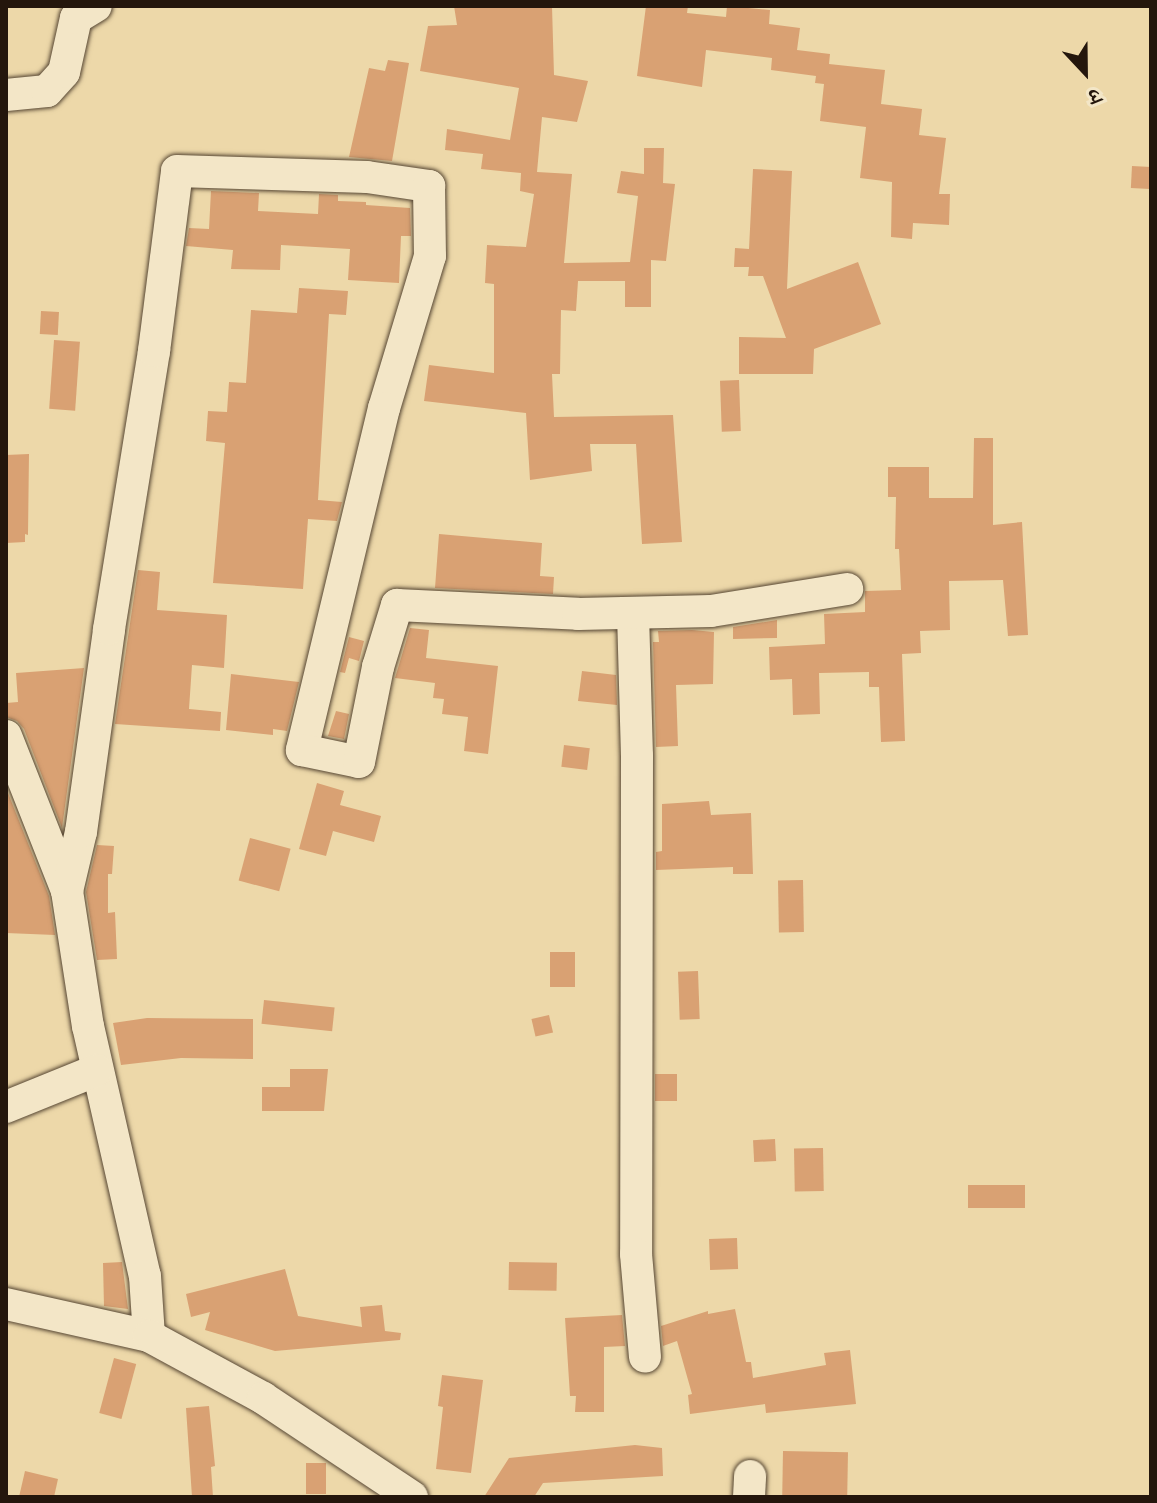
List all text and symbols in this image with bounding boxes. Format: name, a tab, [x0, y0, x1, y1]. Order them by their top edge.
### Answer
north arrow	[1045, 32, 1125, 112]
text: उ	[1083, 78, 1105, 111]

